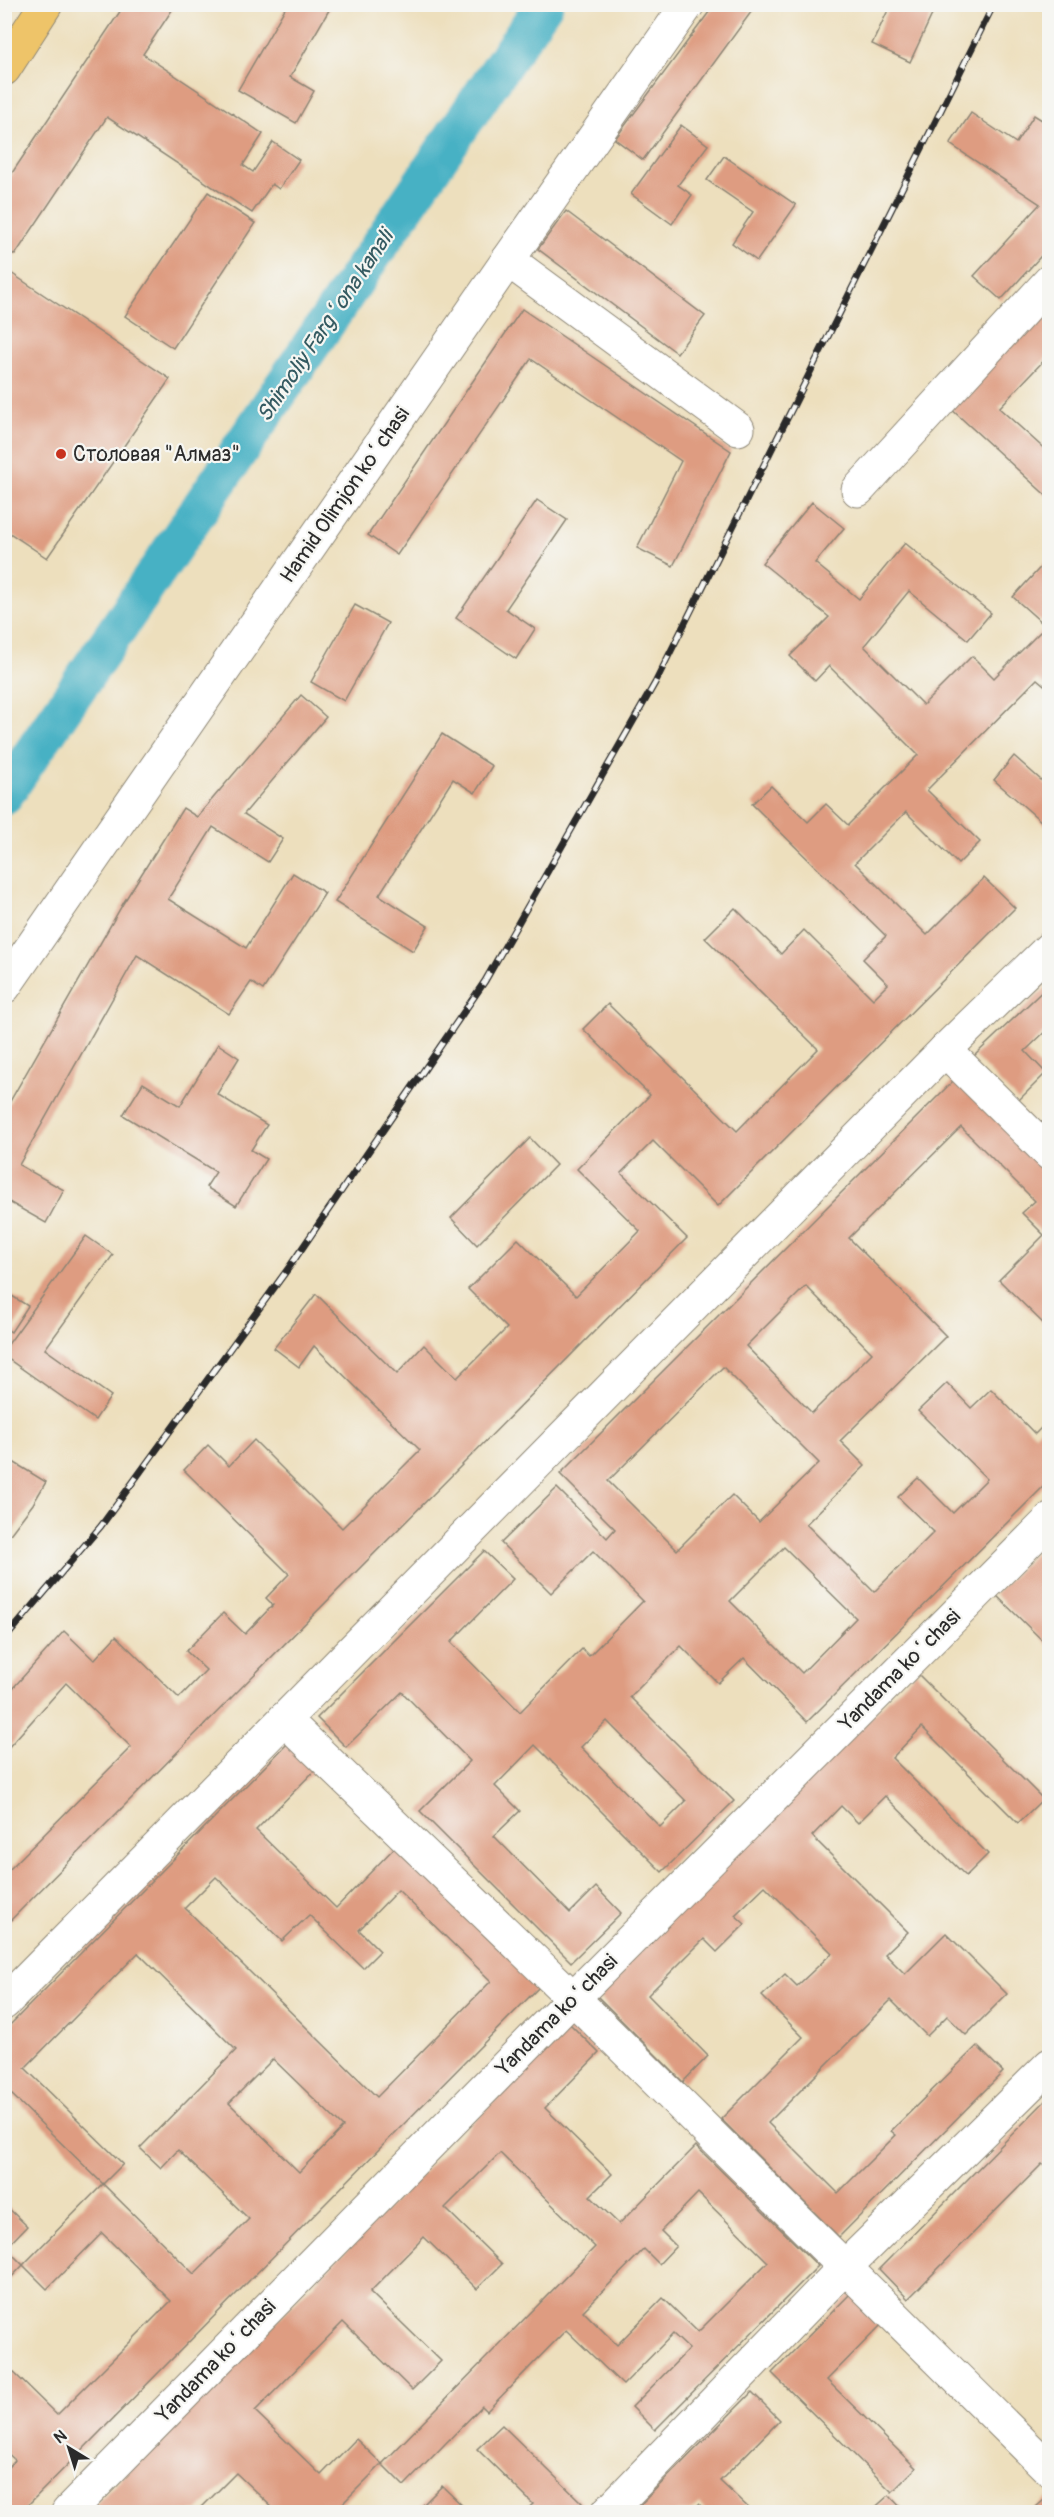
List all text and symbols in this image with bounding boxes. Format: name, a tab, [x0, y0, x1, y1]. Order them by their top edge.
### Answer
water label: Shimoliy Fargʻona kanali	[250, 222, 401, 427]
street label: Hamid Olimjon koʻchasi	[274, 401, 416, 588]
place label: Столовая "Алмаз"	[73, 441, 240, 468]
marker: Столовая "Алмаз"	[54, 447, 68, 461]
street label: Yandama koʻchasi	[833, 1603, 967, 1737]
street label: Yandama koʻchasi	[490, 1948, 624, 2082]
street label: Yandama koʻchasi	[150, 2293, 282, 2429]
north arrow	[39, 2418, 99, 2478]
text: N	[50, 2426, 71, 2448]

